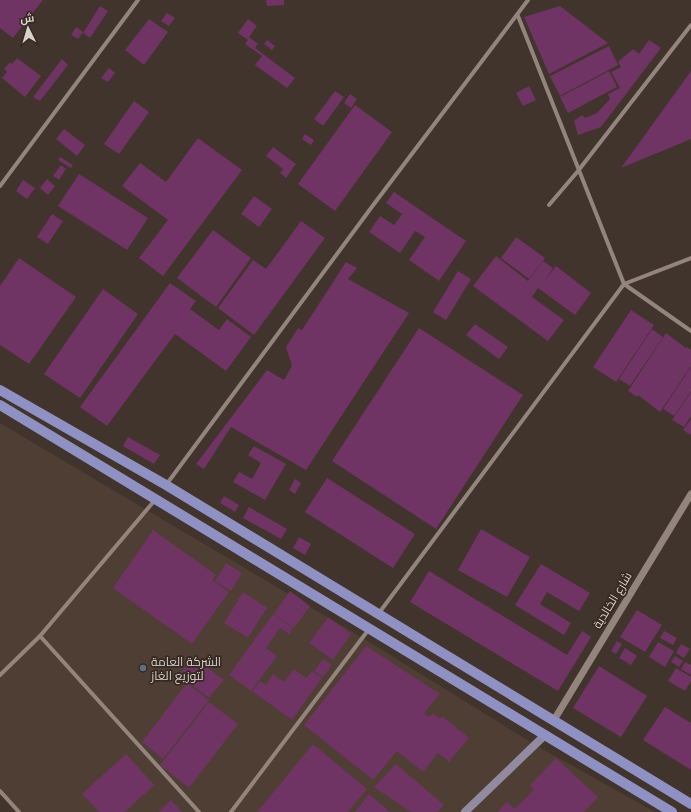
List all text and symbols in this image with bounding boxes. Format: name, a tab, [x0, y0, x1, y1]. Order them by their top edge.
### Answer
north arrow	[8, 8, 48, 48]
text: ش	[19, 10, 35, 26]
street label: شارع الخالدية	[589, 569, 636, 632]
place label: الشركة العامة لتوزيع الغاز	[150, 654, 221, 684]
marker: الشركة العامة لتوزيع الغاز	[138, 663, 148, 673]

